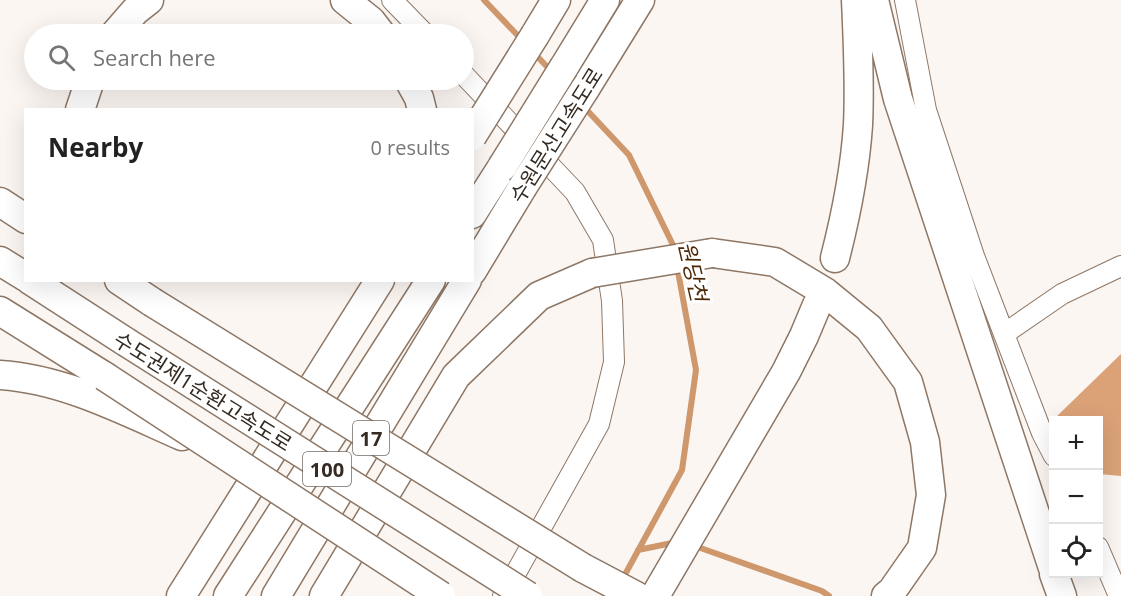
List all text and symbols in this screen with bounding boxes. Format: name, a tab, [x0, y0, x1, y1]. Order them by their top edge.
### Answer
search box	[24, 24, 474, 90]
icon: search	[45, 41, 78, 74]
text: Search here	[93, 42, 216, 72]
street label: 수원문산고속도로	[503, 62, 609, 208]
text: Nearby	[48, 129, 143, 165]
text: 0 results	[370, 134, 450, 161]
water label: 원당천	[673, 238, 716, 307]
street label: 수도권제1순환고속도로	[109, 325, 297, 457]
map controls	[1049, 416, 1103, 578]
button: +	[1049, 416, 1103, 470]
road number: 17	[353, 421, 389, 455]
road number: 100	[303, 452, 351, 486]
button: −	[1049, 470, 1103, 524]
button: locate	[1049, 524, 1103, 578]

